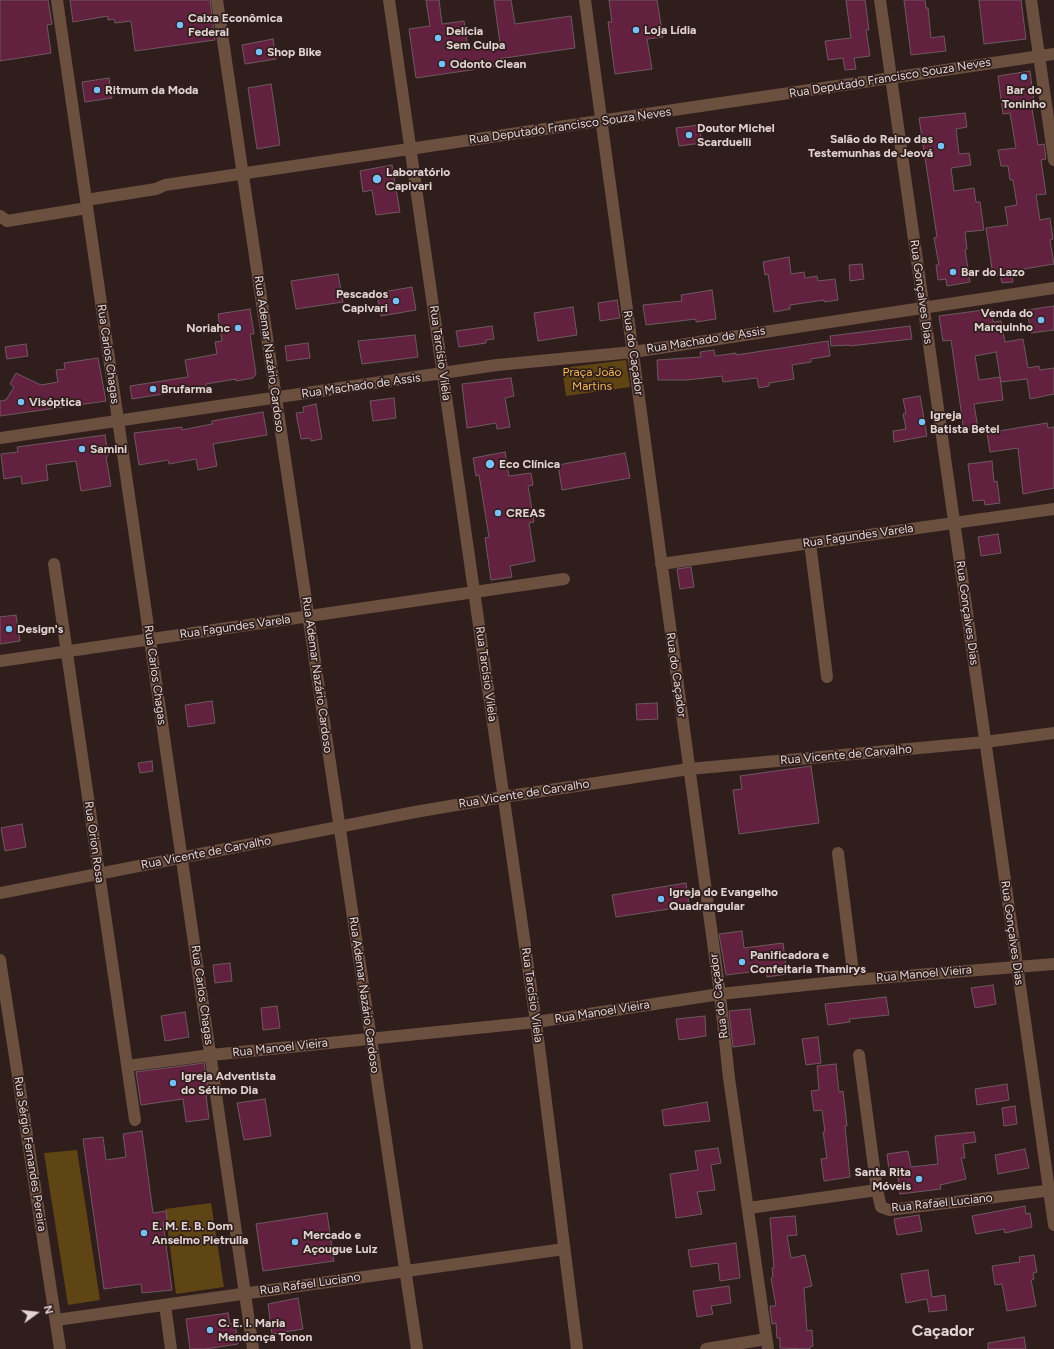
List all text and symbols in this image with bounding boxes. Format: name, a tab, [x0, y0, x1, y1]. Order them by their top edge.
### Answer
place label: Caixa Econômica Federal	[188, 11, 283, 39]
marker: Caixa Econômica Federal	[175, 20, 185, 30]
place label: Loja Lídia	[644, 23, 696, 37]
place label: Delícia Sem Culpa	[446, 24, 505, 52]
marker: Loja Lídia	[631, 25, 641, 35]
marker: Delícia Sem Culpa	[433, 33, 443, 43]
place label: Shop Bike	[267, 45, 321, 59]
marker: Shop Bike	[254, 47, 264, 57]
street label: Rua Deputado Francisco Souza Neves	[788, 55, 992, 101]
place label: Odonto Clean	[450, 57, 526, 71]
marker: Odonto Clean	[437, 59, 447, 69]
marker: Bar do Toninho	[1019, 72, 1029, 82]
place label: Ritmum da Moda	[105, 83, 198, 97]
place label: Bar do Toninho	[1002, 83, 1046, 111]
marker: Ritmum da Moda	[92, 85, 102, 95]
street label: Rua Deputado Francisco Souza Neves	[468, 105, 672, 147]
place label: Doutor Michel Scarduelli	[697, 121, 775, 149]
marker: Doutor Michel Scarduelli	[684, 130, 694, 140]
place label: Salão do Reino das Testemunhas de Jeová	[808, 132, 933, 160]
marker: Salão do Reino das Testemunhas de Jeová	[936, 141, 946, 151]
place label: Laboratório Capivari	[386, 165, 450, 193]
marker: Laboratório Capivari	[371, 173, 383, 185]
street label: Rua Gonçalves Dias	[907, 239, 935, 345]
place label: Bar do Lazo	[961, 265, 1025, 279]
marker: Bar do Lazo	[948, 267, 958, 277]
street label: Rua Ademar Nazário Cardoso	[251, 275, 287, 433]
place label: Pescados Capivari	[336, 287, 388, 315]
marker: Pescados Capivari	[391, 296, 401, 306]
street label: Rua Carlos Chagas	[94, 303, 122, 405]
street label: Rua Tarcísio Vilela	[426, 304, 454, 402]
place label: Venda do Marquinho	[974, 306, 1033, 334]
street label: Rua do Caçador	[620, 310, 646, 396]
marker: Venda do Marquinho	[1036, 315, 1046, 325]
place label: Noriahc	[186, 321, 230, 335]
marker: Noriahc	[233, 323, 243, 333]
street label: Rua Machado de Assis	[646, 323, 766, 357]
park label: Praça João Martins	[563, 365, 621, 393]
street label: Rua Machado de Assis	[301, 371, 421, 401]
place label: Brufarma	[161, 382, 212, 396]
marker: Brufarma	[148, 384, 158, 394]
place label: Visóptica	[29, 395, 81, 409]
marker: Visóptica	[16, 397, 26, 407]
place label: Igreja Batista Betel	[930, 408, 1000, 436]
marker: Igreja Batista Betel	[917, 417, 927, 427]
place label: Samini	[90, 442, 127, 456]
marker: Samini	[77, 444, 87, 454]
place label: Eco Clínica	[499, 457, 560, 471]
marker: Eco Clínica	[484, 458, 496, 470]
place label: CREAS	[506, 506, 545, 520]
marker: CREAS	[493, 508, 503, 518]
street label: Rua Fagundes Varela	[802, 521, 914, 551]
street label: Rua Gonçalves Dias	[953, 560, 981, 666]
street label: Rua Ademar Nazário Cardoso	[299, 596, 335, 754]
street label: Rua Fagundes Varela	[179, 612, 291, 642]
place label: Design's	[17, 622, 63, 636]
marker: Design's	[4, 624, 14, 634]
street label: Rua Carlos Chagas	[141, 624, 169, 726]
street label: Rua Tarcísio Vilela	[472, 625, 500, 723]
street label: Rua do Caçador	[663, 632, 689, 718]
street label: Rua Vicente de Carvalho	[780, 742, 912, 768]
street label: Rua Vicente de Carvalho	[458, 777, 590, 811]
street label: Rua Orion Rosa	[81, 800, 107, 884]
street label: Rua Vicente de Carvalho	[140, 833, 272, 873]
street label: Rua Gonçalves Dias	[998, 880, 1026, 986]
place label: Igreja do Evangelho Quadrangular	[669, 885, 778, 913]
marker: Igreja do Evangelho Quadrangular	[656, 894, 666, 904]
street label: Rua Ademar Nazário Cardoso	[346, 916, 382, 1074]
street label: Rua Carlos Chagas	[188, 944, 216, 1046]
street label: Rua Tarcísio Vilela	[518, 946, 546, 1044]
place label: Panificadora e Confeitaria Thamirys	[750, 948, 866, 976]
street label: Rua do Caçador	[707, 953, 731, 1039]
marker: Panificadora e Confeitaria Thamirys	[737, 957, 747, 967]
street label: Rua Manoel Vieira	[876, 963, 972, 985]
street label: Rua Manoel Vieira	[553, 997, 651, 1027]
street label: Rua Manoel Vieira	[232, 1036, 328, 1060]
place label: Igreja Adventista do Sétimo Dia	[181, 1069, 276, 1097]
street label: Rua Sérgio Fernandes Pereira	[11, 1075, 49, 1233]
marker: Igreja Adventista do Sétimo Dia	[168, 1078, 178, 1088]
place label: Santa Rita Móveis	[855, 1165, 911, 1193]
marker: Santa Rita Móveis	[914, 1174, 924, 1184]
street label: Rua Rafael Luciano	[891, 1191, 993, 1215]
place label: E. M. E. B. Dom Anselmo Pietrulla	[152, 1219, 248, 1247]
marker: E. M. E. B. Dom Anselmo Pietrulla	[139, 1228, 149, 1238]
place label: Mercado e Açougue Luiz	[303, 1228, 377, 1256]
marker: Mercado e Açougue Luiz	[290, 1237, 300, 1247]
street label: Rua Rafael Luciano	[259, 1270, 361, 1298]
north arrow	[16, 1293, 56, 1333]
text: N	[41, 1304, 55, 1316]
place label: C. E. I. Maria Mendonça Tonon	[218, 1316, 312, 1344]
district label: Caçador	[912, 1321, 974, 1341]
marker: C. E. I. Maria Mendonça Tonon	[205, 1325, 215, 1335]

